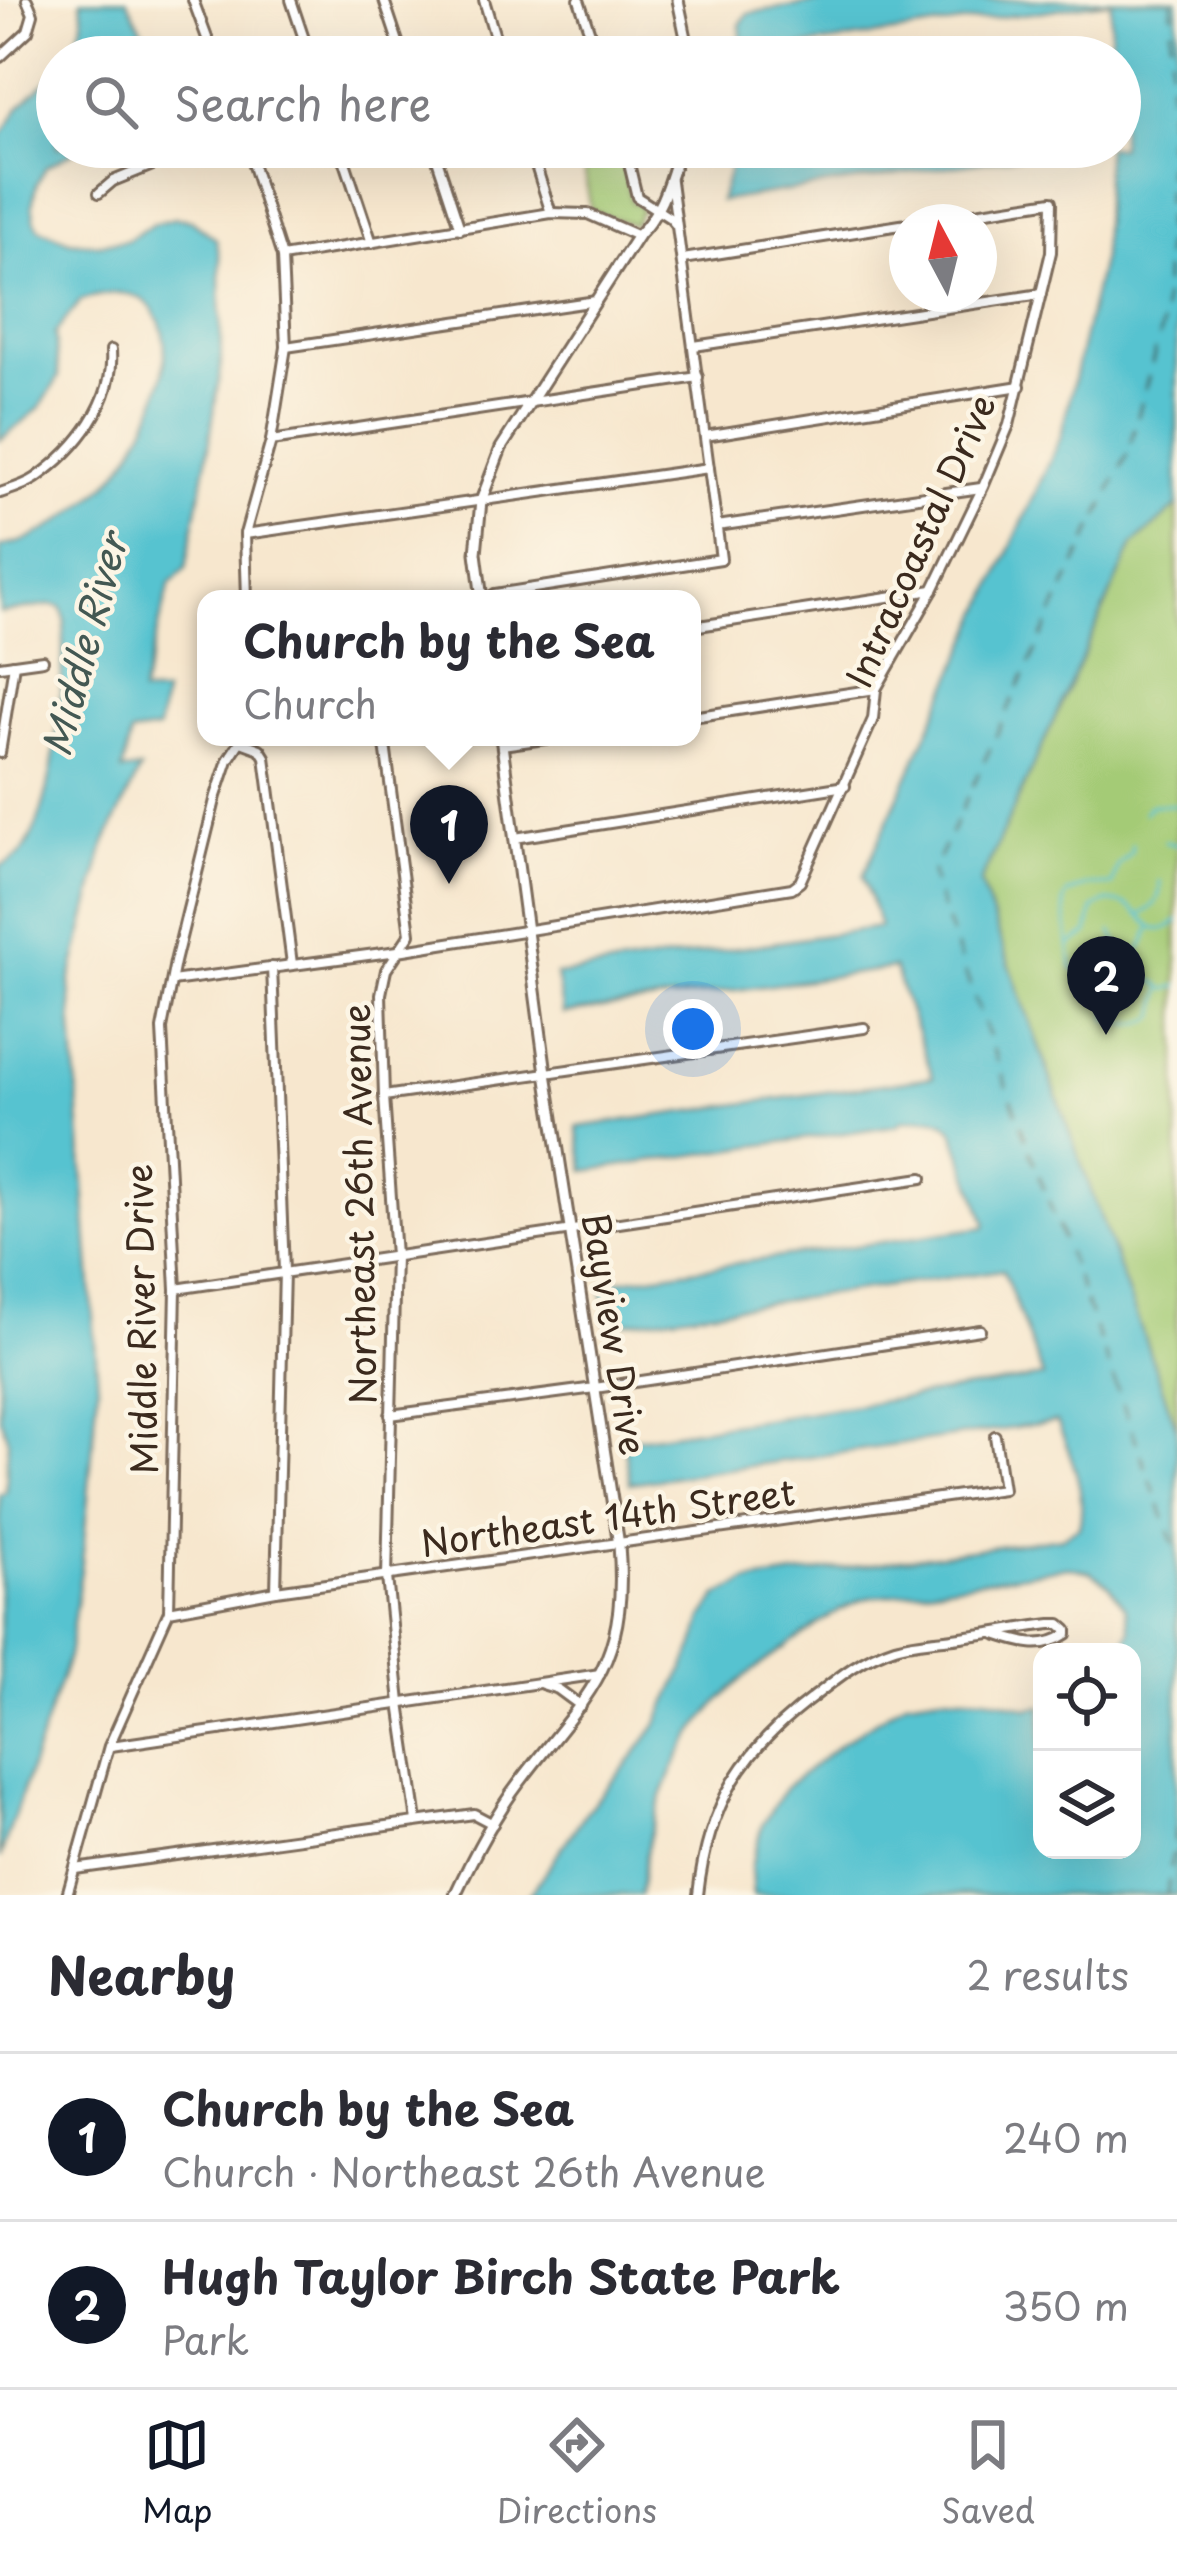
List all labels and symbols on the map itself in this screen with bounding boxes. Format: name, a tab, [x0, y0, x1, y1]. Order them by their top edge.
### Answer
north arrow	[889, 204, 997, 312]
street label: Intracoastal Drive	[830, 385, 1008, 695]
water label: Middle River	[25, 522, 142, 762]
pin: 1	[410, 785, 488, 884]
pin: 2	[1067, 936, 1145, 1035]
your location	[663, 999, 723, 1059]
street label: Northeast 26th Avenue	[328, 1003, 388, 1405]
street label: Middle River Drive	[110, 1163, 170, 1475]
street label: Bayview Drive	[570, 1209, 662, 1459]
street label: Northeast 14th Street	[417, 1463, 798, 1569]

